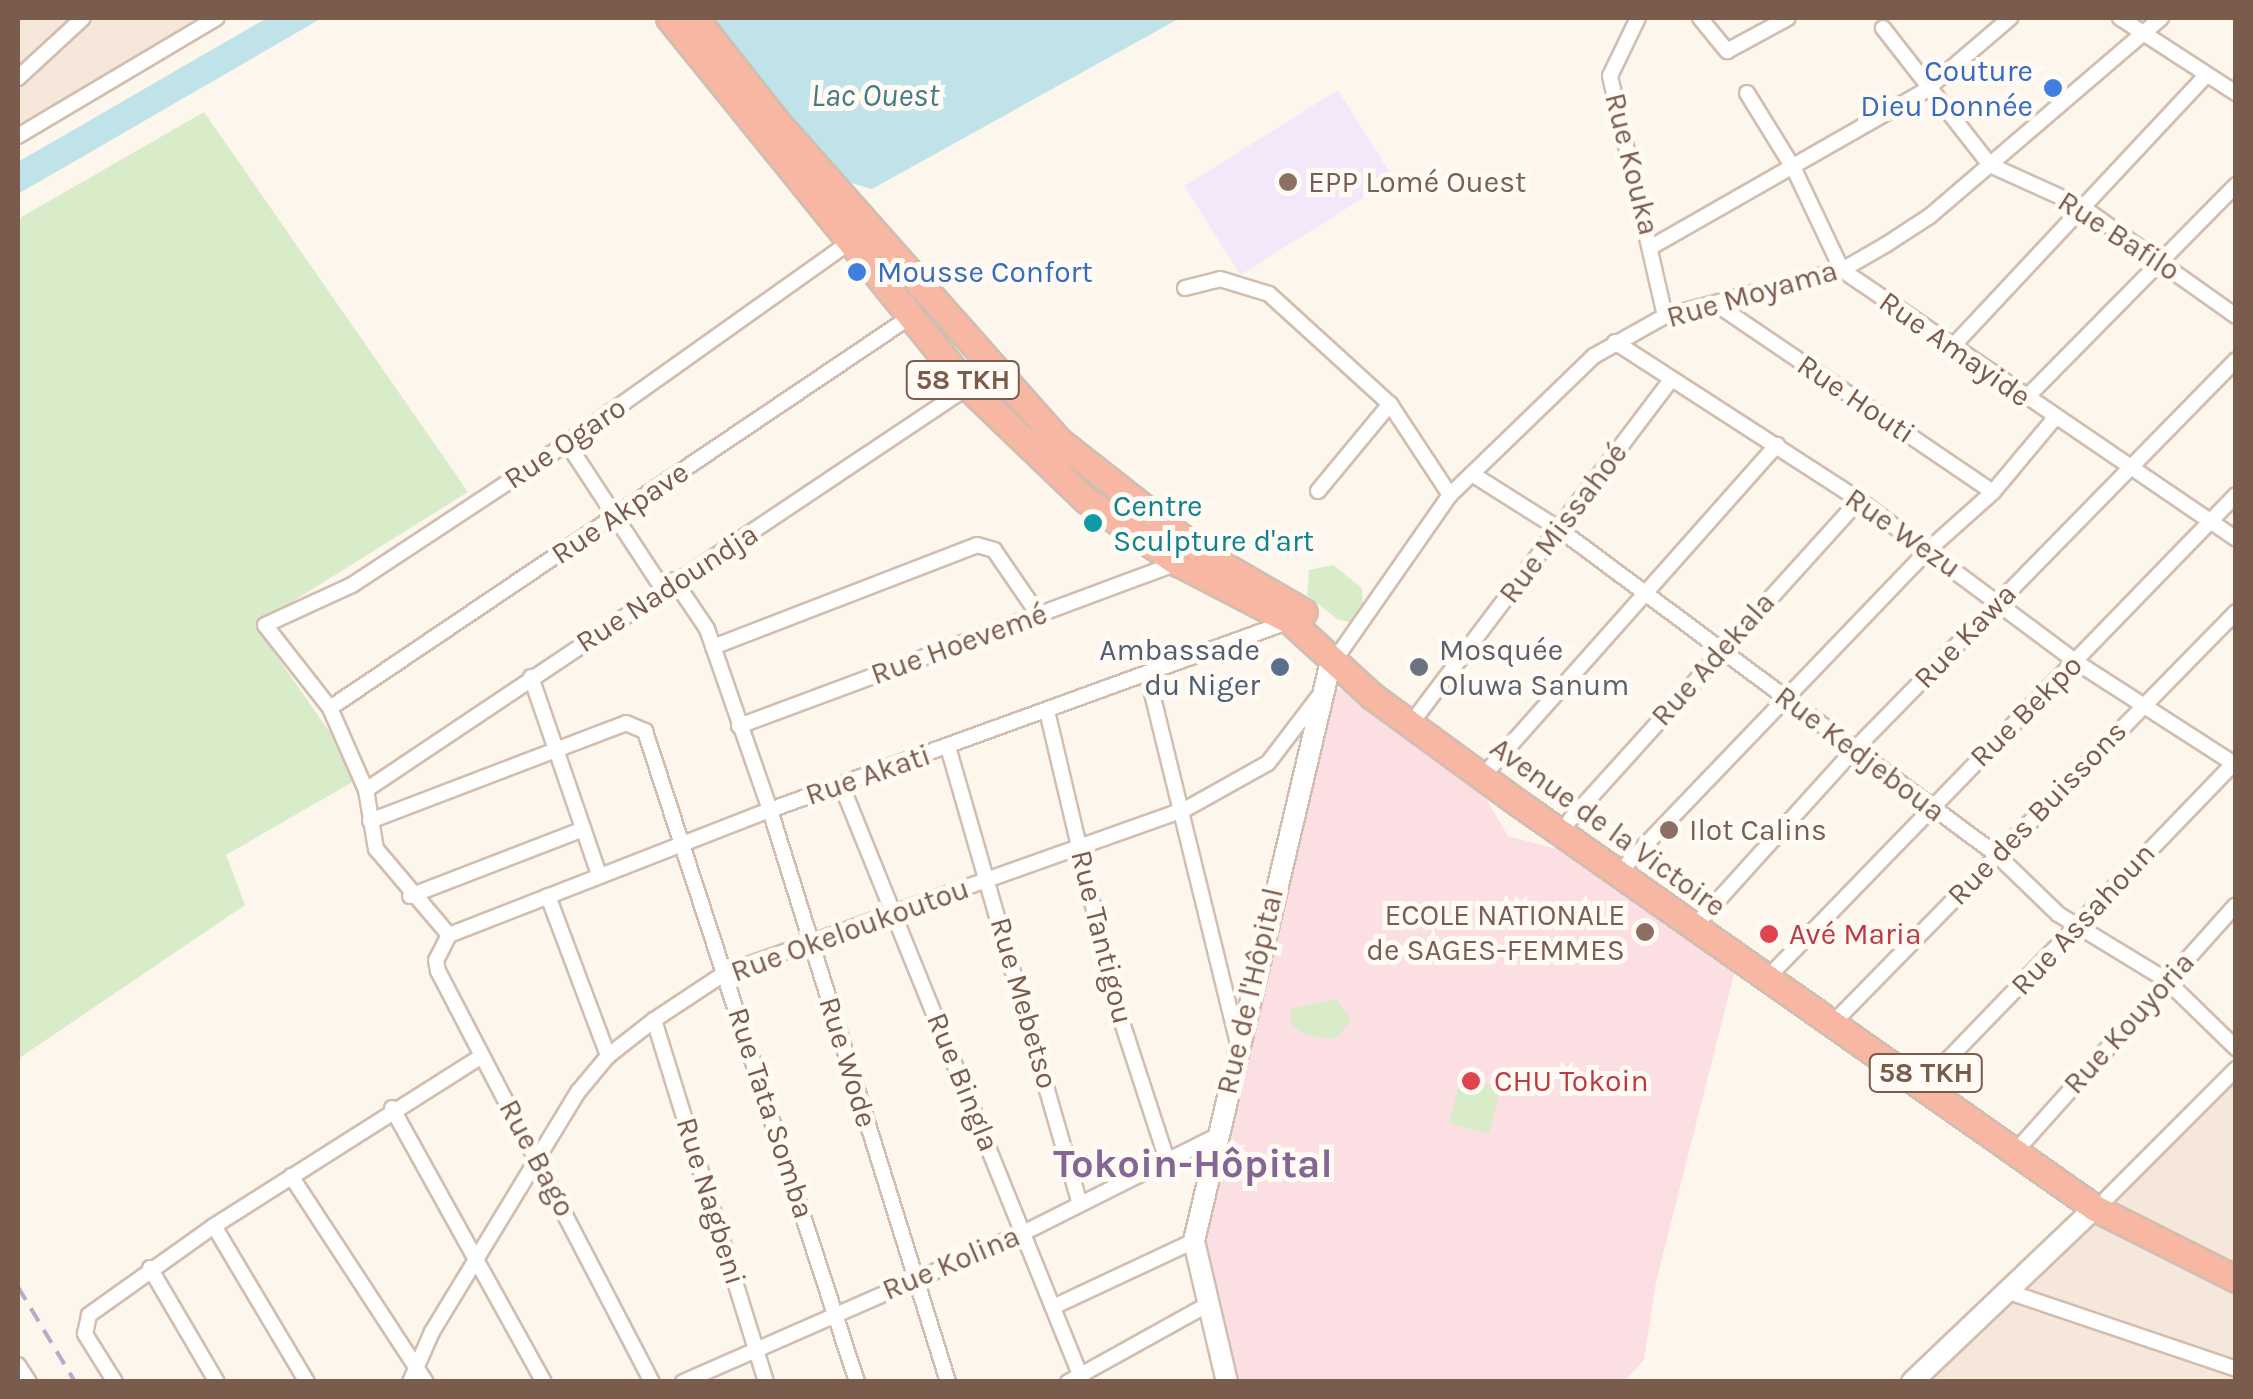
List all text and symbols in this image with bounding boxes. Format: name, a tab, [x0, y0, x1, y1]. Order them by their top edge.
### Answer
place label: Couture Dieu Donnée	[1860, 53, 2033, 124]
water label: Lac Ouest	[811, 77, 939, 115]
marker: Couture Dieu Donnée	[2042, 77, 2064, 99]
street label: Rue Kouka	[1597, 89, 1667, 239]
place label: EPP Lomé Ouest	[1308, 164, 1526, 200]
marker: EPP Lomé Ouest	[1277, 171, 1299, 193]
street label: Rue Bafilo	[2051, 183, 2187, 289]
street label: Rue Moyama	[1662, 252, 1842, 336]
place label: Mousse Confort	[877, 254, 1093, 290]
marker: Mousse Confort	[846, 261, 868, 283]
street label: Rue Amayide	[1872, 284, 2038, 414]
street label: Rue Houti	[1790, 347, 1922, 451]
road number: 58 TKH	[906, 357, 1020, 403]
street label: Rue Ogaro	[497, 389, 633, 497]
street label: Rue Missahoé	[1491, 436, 1635, 610]
street label: Rue Akpave	[545, 454, 695, 572]
street label: Rue Wezu	[1838, 480, 1968, 586]
place label: Centre Sculpture d'art	[1113, 488, 1314, 558]
marker: Centre Sculpture d'art	[1082, 512, 1104, 534]
street label: Rue Nadoundja	[569, 516, 765, 660]
street label: Rue Kawa	[1906, 576, 2024, 696]
street label: Rue Adekala	[1643, 585, 1783, 733]
street label: Rue Hoevemé	[866, 595, 1052, 693]
place label: Ambassade du Niger	[1099, 632, 1260, 702]
place label: Mosquée Oluwa Sanum	[1439, 632, 1629, 702]
street label: Rue Bekpo	[1962, 647, 2090, 775]
marker: Ambassade du Niger	[1269, 656, 1291, 678]
marker: Mosquée Oluwa Sanum	[1408, 656, 1430, 678]
street label: Rue Kedjeboua	[1768, 678, 1952, 830]
street label: Rue des Buissons	[1940, 713, 2134, 913]
street label: Avenue de la Victoire	[1483, 729, 1733, 925]
street label: Rue Akati	[801, 737, 935, 813]
place label: Ilot Calins	[1689, 812, 1827, 848]
marker: Ilot Calins	[1658, 819, 1680, 841]
street label: Rue Assahoun	[2003, 835, 2163, 1003]
street label: Rue Tantigou	[1063, 846, 1141, 1028]
street label: Rue Okeloukoutou	[726, 870, 974, 990]
street label: Rue de l'Hôpital	[1209, 884, 1291, 1098]
place label: ECOLE NATIONALE de SAGES-FEMMES	[1366, 897, 1625, 968]
street label: Rue Mebetso	[982, 913, 1066, 1093]
place label: Avé Maria	[1789, 916, 1921, 952]
marker: ECOLE NATIONALE de SAGES-FEMMES	[1634, 921, 1656, 943]
marker: Avé Maria	[1758, 923, 1780, 945]
street label: Rue Kouyoria	[2056, 945, 2202, 1101]
street label: Rue Wode	[811, 992, 885, 1132]
street label: Rue Tata Somba	[720, 1003, 822, 1223]
street label: Rue Bingla	[919, 1007, 1007, 1157]
road number: 58 TKH	[1868, 1050, 1984, 1096]
place label: CHU Tokoin	[1494, 1063, 1649, 1099]
marker: CHU Tokoin	[1458, 1068, 1484, 1094]
street label: Rue Bago	[491, 1093, 583, 1223]
street label: Rue Nagbeni	[668, 1113, 754, 1289]
district label: Tokoin-Hôpital	[1053, 1140, 1333, 1188]
street label: Rue Kolina	[877, 1218, 1025, 1308]

